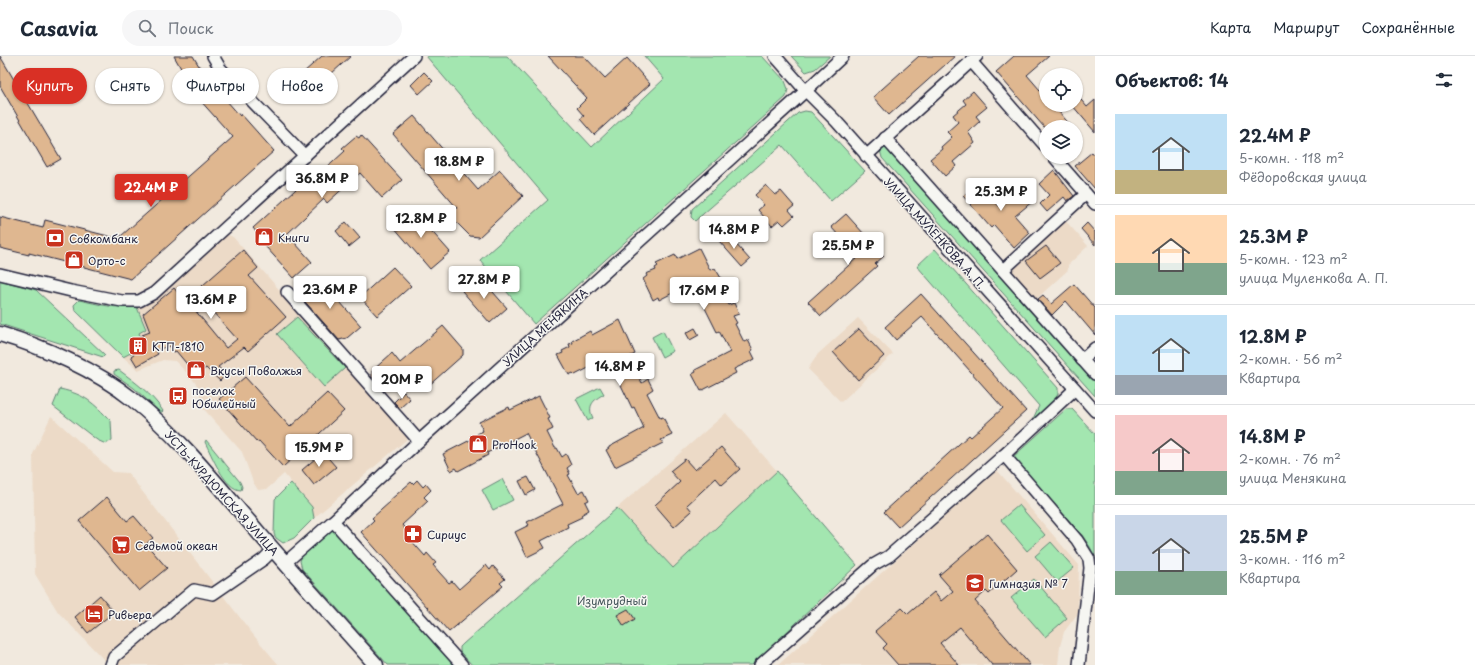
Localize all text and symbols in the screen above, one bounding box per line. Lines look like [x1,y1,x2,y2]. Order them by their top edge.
search box [122,10,402,46]
text: Casavia [20,14,98,42]
text: Поиск [168,16,214,39]
icon: search [136,17,158,39]
text: Карта [1210,17,1251,38]
text: Маршрут [1273,17,1339,38]
text: Сохранённые [1361,17,1455,38]
text: Объектов: 14 [1115,67,1229,93]
chip: Купить [12,68,87,104]
chip: Снять [95,68,164,104]
chip: Фильтры [172,68,259,104]
chip: Новое [267,68,338,104]
map controls [1039,68,1083,164]
button: locate [1039,68,1083,112]
icon: filters [1433,69,1455,91]
button: layers [1039,120,1083,164]
text: 22.4M ₽ [1239,122,1310,148]
icon: home [1147,130,1195,178]
pin: 18.8M ₽ [422,148,496,182]
text: 5-комн. · 118 m² [1239,148,1344,167]
text: 18.8M ₽ [434,151,484,170]
pin: 36.8M ₽ [285,165,359,199]
text: Фёдоровская улица [1239,167,1367,186]
text: 36.8M ₽ [295,168,349,187]
pin: 22.4M ₽ [114,174,188,208]
street label: УЛИЦА МУЛЕНКОВА А. П. [880,174,990,292]
text: 22.4M ₽ [124,177,178,196]
pin: 25.3M ₽ [964,178,1038,212]
text: 25.3M ₽ [975,181,1027,200]
pin: 12.8M ₽ [384,205,458,239]
text: 12.8M ₽ [395,208,447,227]
pin: 14.8M ₽ [697,216,771,250]
text: 14.8M ₽ [708,219,760,238]
text: 25.3M ₽ [1239,223,1308,249]
shop icon: Книги [253,226,275,248]
bank icon: Совкомбанк [44,227,66,249]
place label: Книги [278,229,309,246]
place label: Совкомбанк [69,230,138,247]
icon: home [1147,231,1195,279]
pin: 25.5M ₽ [811,232,885,266]
text: 25.5M ₽ [822,235,874,254]
shop icon: Орто-с [63,249,85,271]
text: 5-комн. · 123 m² [1239,249,1348,268]
place label: Орто-с [88,252,126,269]
pin: 27.8M ₽ [447,266,521,300]
text: улица Муленкова А. П. [1239,268,1388,287]
text: 27.8M ₽ [458,269,510,288]
pin: 23.6M ₽ [293,276,367,310]
pin: 17.6M ₽ [667,277,741,311]
text: 23.6M ₽ [303,279,358,298]
text: 17.6M ₽ [679,280,729,299]
street label: УЛИЦА МЕНЯКИНА [499,284,592,370]
pin: 13.6M ₽ [174,286,248,320]
text: 13.6M ₽ [185,289,237,308]
text: 12.8M ₽ [1239,323,1306,349]
icon: home [1147,331,1195,379]
building icon: КТП-1810 [127,335,149,357]
place label: КТП-1810 [152,338,204,355]
text: 2-комн. · 56 m² [1239,349,1342,368]
pin: 14.8M ₽ [583,353,657,387]
text: 14.8M ₽ [594,356,646,375]
shop icon: Вкусы Поволжья [185,359,207,381]
place label: Вкусы Поволжья [210,362,302,379]
pin: 20M ₽ [374,366,430,400]
text: Квартира [1239,368,1300,387]
text: 20M ₽ [381,369,423,388]
place label: поселок Юбилейный [192,382,256,412]
bus stop icon: поселок Юбилейный [167,385,189,407]
text: 14.8M ₽ [1239,423,1306,449]
street label: УСТЬ-КУРДЮМСКАЯ УЛИЦА [161,427,283,560]
icon: home [1147,431,1195,479]
shop icon: ProHook [467,433,489,455]
pin: 15.9M ₽ [282,434,356,468]
place label: ProHook [492,436,537,453]
text: 15.9M ₽ [294,437,344,456]
text: 2-комн. · 76 m² [1239,449,1341,468]
text: улица Менякина [1239,468,1346,487]
pharmacy icon: Сириус [402,523,424,545]
text: 25.5M ₽ [1239,523,1308,549]
place label: Сириус [427,526,467,543]
icon: home [1147,531,1195,579]
supermarket icon: Седьмой океан [110,534,132,556]
place label: Седьмой океан [135,537,218,554]
text: 3-комн. · 116 m² [1239,549,1345,568]
text: Квартира [1239,568,1300,587]
school or university icon: Гимназия № 7 [964,572,986,594]
place label: Гимназия № 7 [989,575,1068,592]
park label: Изумрудный [577,592,647,609]
hotel icon: Ривьера [83,603,105,625]
place label: Ривьера [108,606,152,623]

